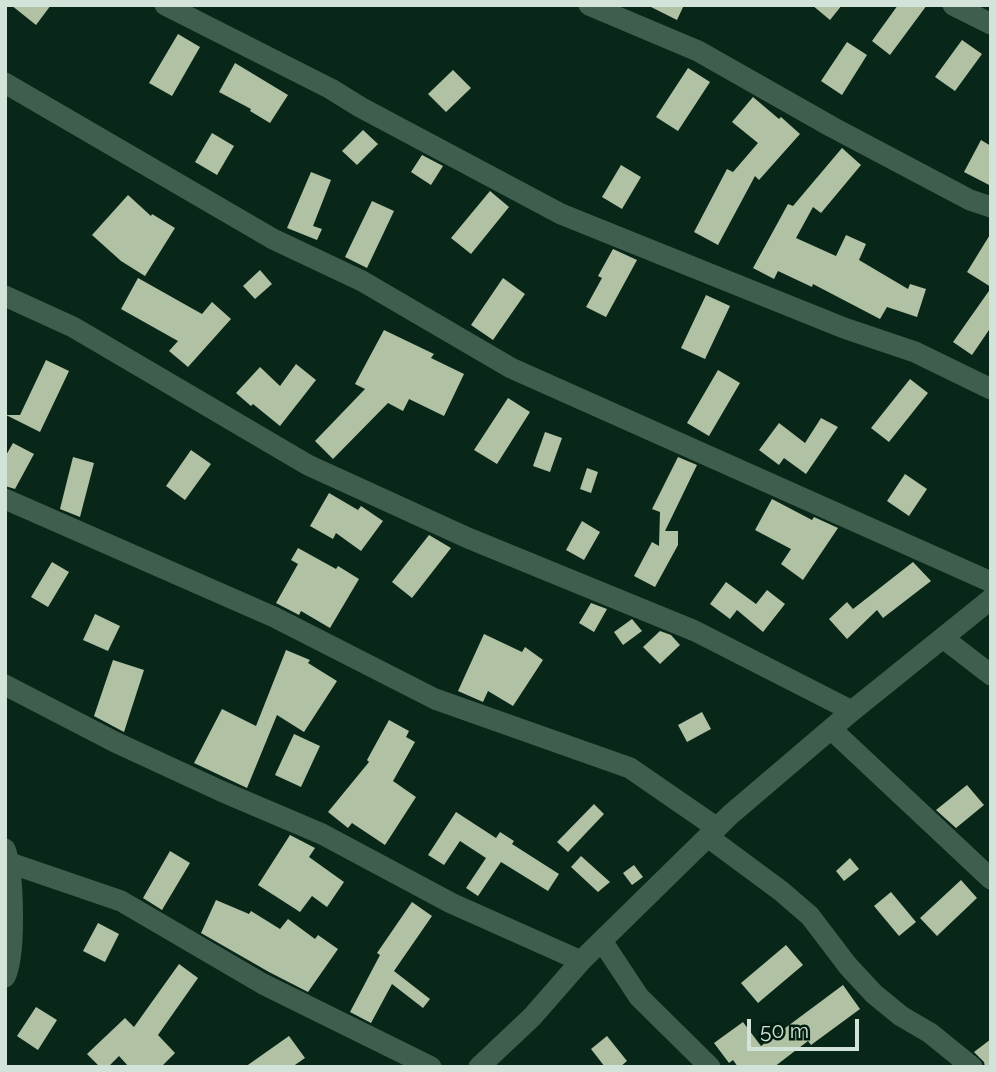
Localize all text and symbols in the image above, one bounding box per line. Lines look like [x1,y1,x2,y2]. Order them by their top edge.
scale bar [751,1006,863,1050]
text: 50 m [760,1018,809,1043]

